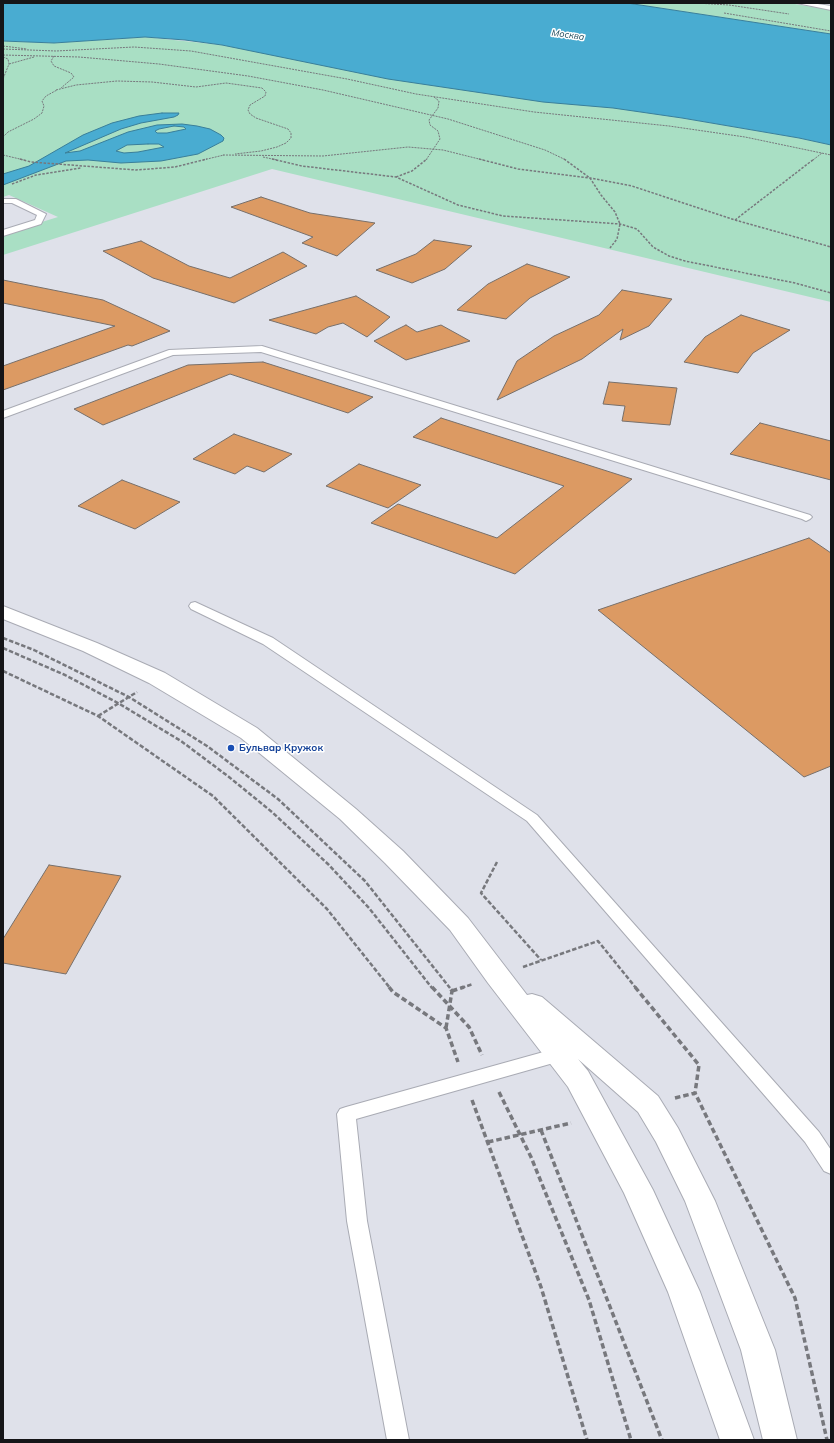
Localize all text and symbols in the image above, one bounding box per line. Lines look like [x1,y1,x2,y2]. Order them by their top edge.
water label: Москва [551,27,585,43]
place label: Бульвар Кружок [239,742,323,754]
marker: Бульвар Кружок [226,743,236,753]

